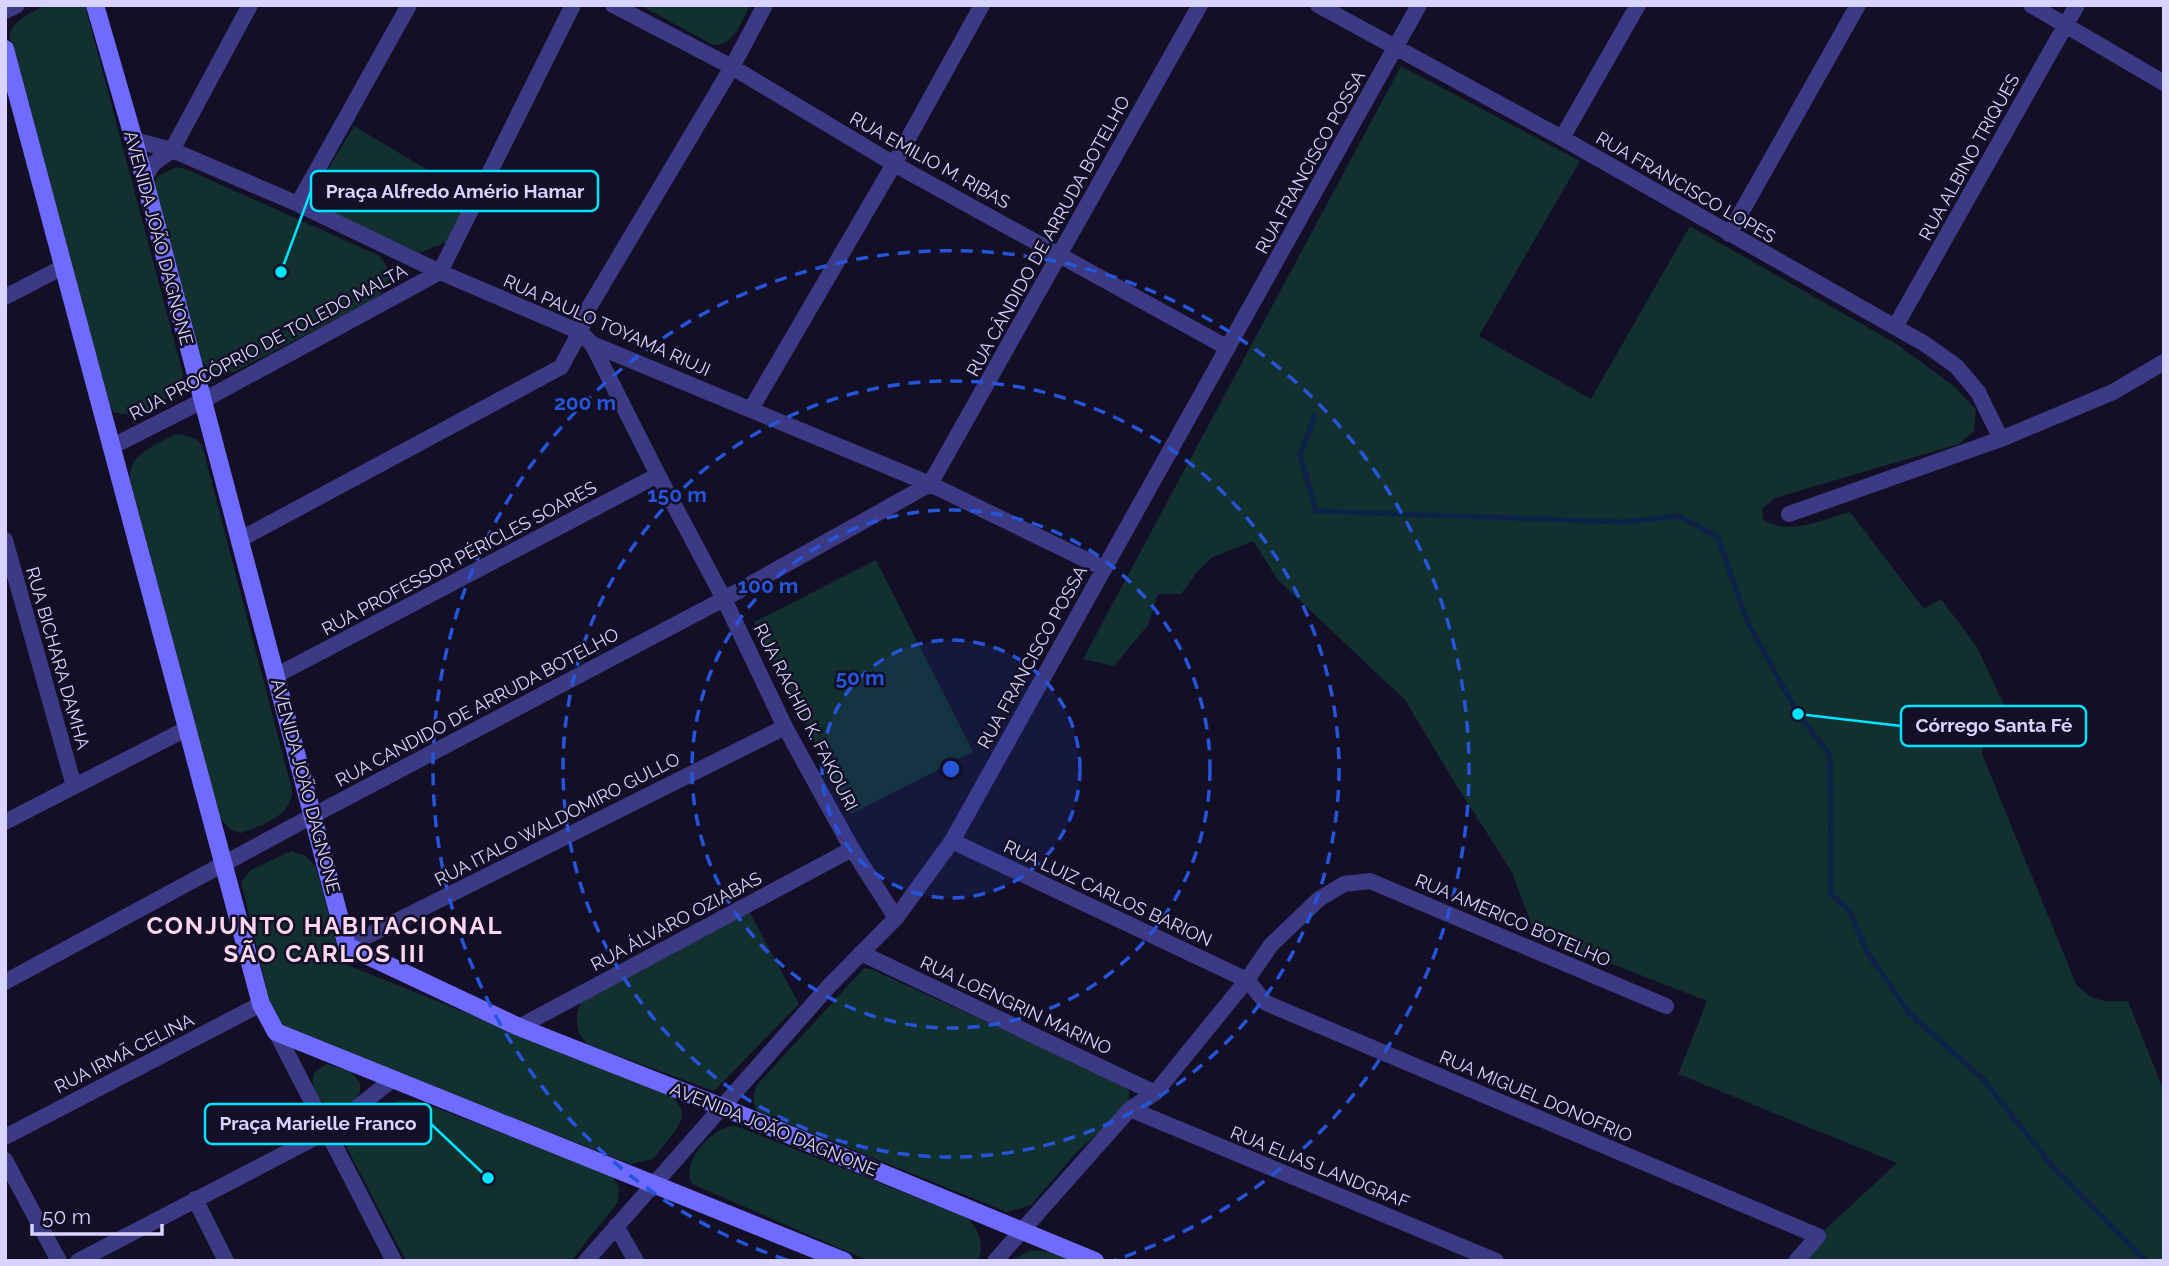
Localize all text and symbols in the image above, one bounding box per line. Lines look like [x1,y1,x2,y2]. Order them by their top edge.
street label: RUA FRANCISCO POSSA [1251,67,1369,257]
street label: RUA ALBINO TRIQUES [1914,70,2024,244]
street label: RUA CÂNDIDO DE ARRUDA BOTELHO [961,92,1134,380]
street label: RUA EMILIO M. RIBAS [846,107,1014,213]
street label: RUA FRANCISCO LOPES [1592,127,1780,247]
street label: AVENIDA JOÃO DAGNONE [120,128,198,348]
callout: Praça Alfredo Amério Hamar [311,171,598,211]
text: Praça Alfredo Amério Hamar [326,180,585,202]
street label: RUA PROCÓPRIO DE TOLEDO MALTA [125,259,410,424]
street label: RUA PAULO TOYAMA RIUJI [500,270,714,380]
text: 200 m [554,390,616,415]
street label: RUA PROFESSOR PÉRICLES SOARES [318,476,600,640]
text: 150 m [647,482,707,507]
street label: RUA FRANCISCO POSSA [973,562,1091,752]
street label: RUA BICHARA DAMHA [22,564,94,752]
text: 100 m [738,573,798,598]
street label: RUA RACHID K. FAKOURI [750,620,862,814]
street label: RUA CANDIDO DE ARRUDA BOTELHO [332,623,622,791]
text: 50 m [835,665,885,690]
street label: AVENIDA JOÃO DAGNONE [267,676,345,896]
callout: Córrego Santa Fé [1901,706,2086,746]
text: Córrego Santa Fé [1916,714,2073,736]
street label: RUA ITALO WALDOMIRO GULLO [431,748,683,890]
centre of rings [939,757,963,781]
street label: RUA LUIZ CARLOS BARION [1000,835,1216,951]
street label: RUA ÁLVARO OZIABAS [587,866,765,975]
street label: RUA AMERICO BOTELHO [1412,869,1614,971]
district label: CONJUNTO HABITACIONAL SÃO CARLOS III [146,911,504,968]
street label: RUA LOENGRIN MARINO [917,951,1115,1059]
street label: RUA IRMÃ CELINA [51,1009,197,1097]
street label: RUA MIGUEL DONOFRIO [1436,1046,1636,1146]
street label: AVENIDA JOÃO DAGNONE [667,1078,881,1180]
callout: Praça Marielle Franco [205,1104,431,1144]
text: Praça Marielle Franco [219,1112,417,1134]
street label: RUA ELIAS LANDGRAF [1227,1121,1413,1213]
scale bar [32,1192,161,1236]
text: 50 m [42,1204,91,1229]

